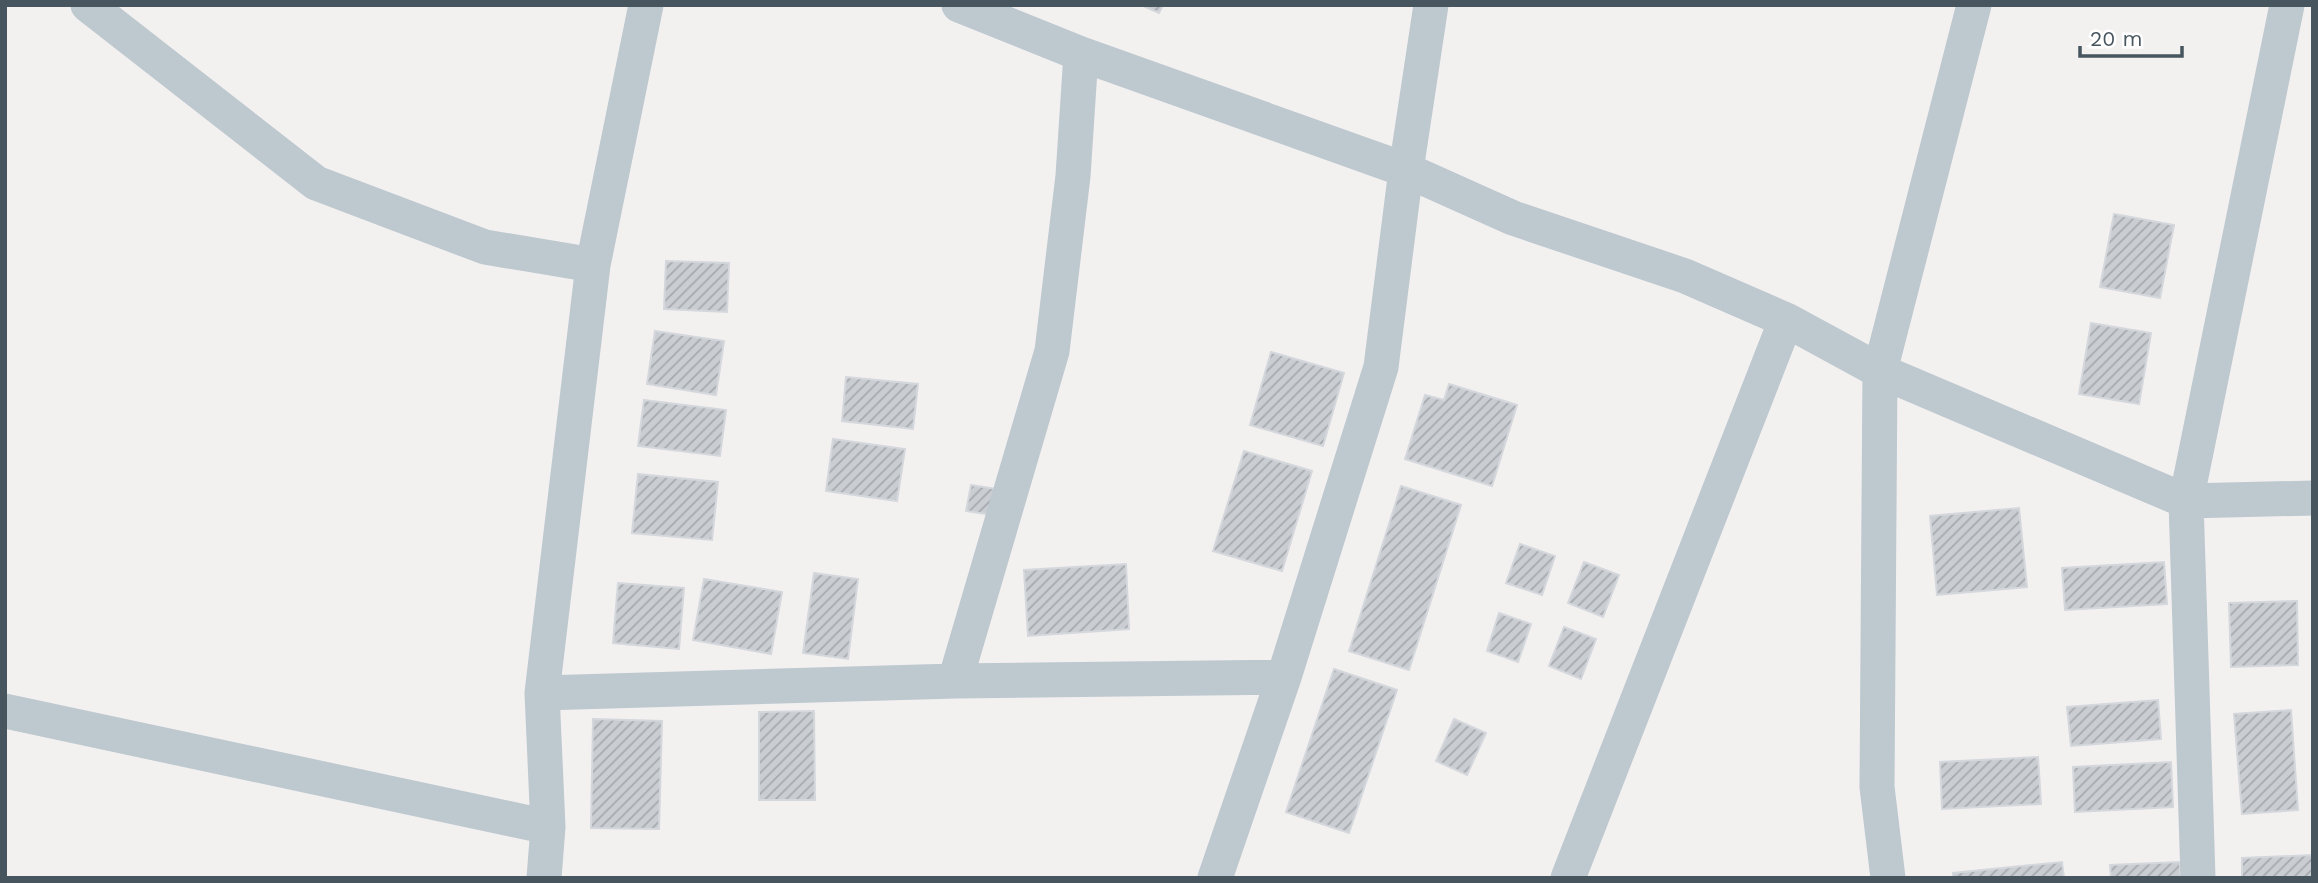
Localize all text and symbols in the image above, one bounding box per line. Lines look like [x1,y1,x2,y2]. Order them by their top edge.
scale bar [2080,14,2182,58]
text: 20 m [2090,26,2142,51]

